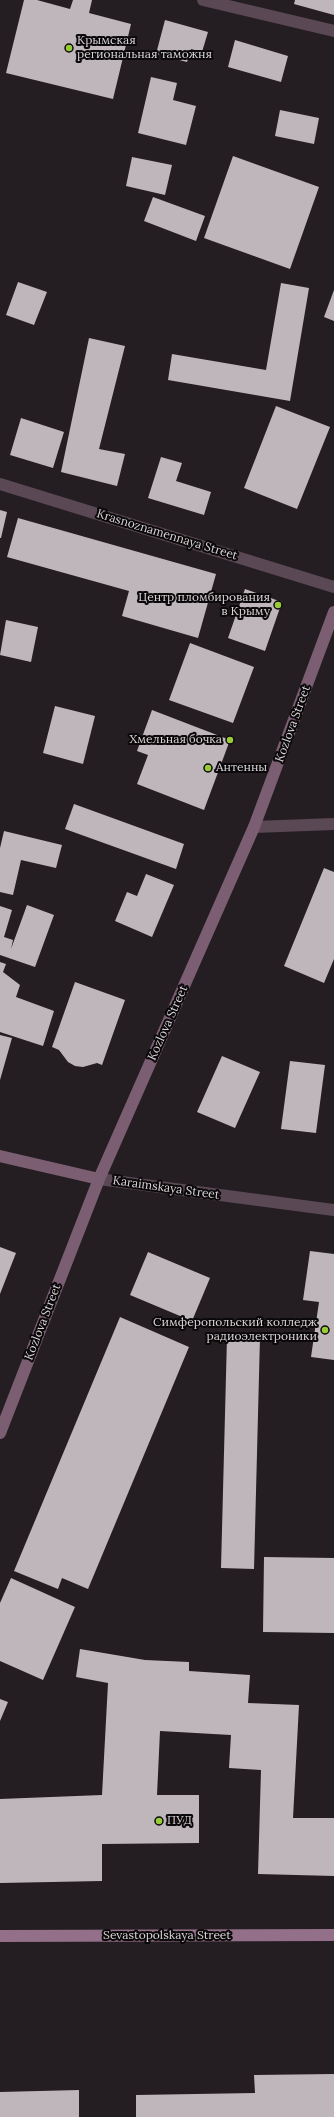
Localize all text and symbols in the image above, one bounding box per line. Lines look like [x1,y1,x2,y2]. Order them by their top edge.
place label: Крымская региональная таможня [77,34,212,62]
marker: Крымская региональная таможня [64,43,74,53]
street label: Krasnoznamennaya Street [95,507,239,563]
place label: Центр пломбирования в Крыму [138,591,270,619]
marker: Центр пломбирования в Крыму [273,600,283,610]
street label: Kozlova Street [272,684,314,764]
place label: Хмельная бочка [129,733,222,747]
marker: Хмельная бочка [225,735,235,745]
place label: Антенны [216,761,267,775]
marker: Антенны [203,763,213,773]
street label: Kozlova Street [145,983,191,1063]
street label: Karaimskaya Street [112,1173,220,1203]
street label: Kozlova Street [22,1282,64,1362]
place label: Симферопольский колледж радиоэлектроники [153,1316,317,1344]
marker: Симферопольский колледж радиоэлектроники [320,1325,330,1335]
place label: ПУД [167,1814,192,1828]
marker: ПУД [154,1816,164,1826]
street label: Sevastopolskaya Street [103,1929,231,1943]

